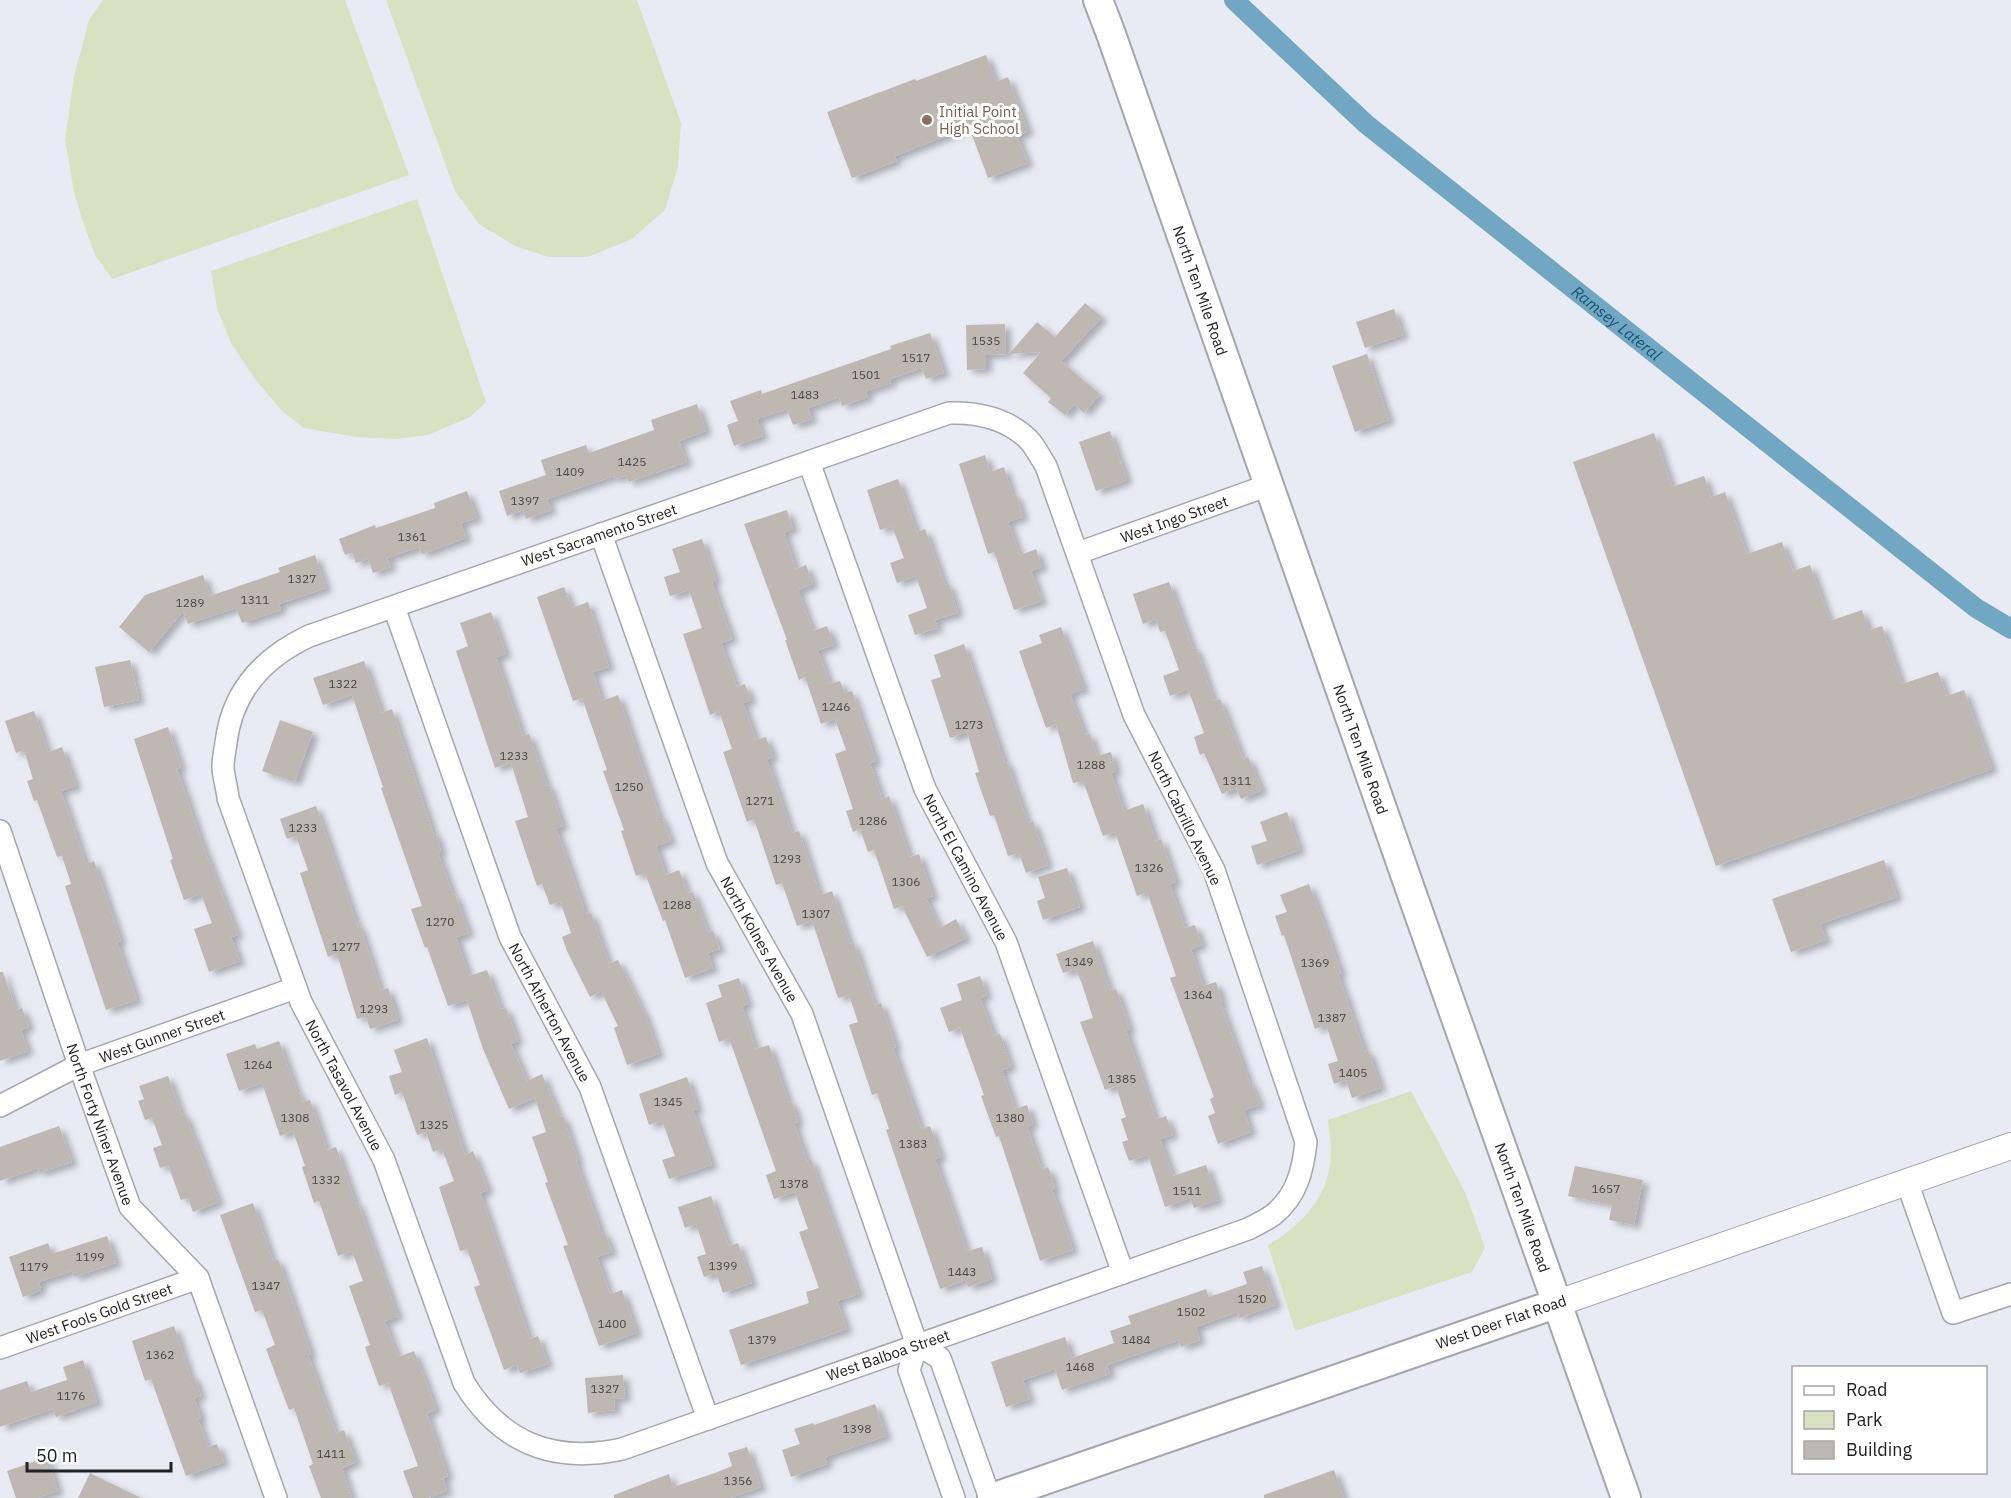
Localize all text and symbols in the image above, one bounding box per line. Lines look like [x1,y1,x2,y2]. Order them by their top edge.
place label: Initial Point High School [939,102,1019,138]
marker: Initial Point High School [920,113,934,127]
street label: North Ten Mile Road [1169,223,1232,358]
water label: Ramsey Lateral [1568,281,1666,365]
house number: 1535 [972,333,1000,348]
house number: 1517 [902,350,930,365]
house number: 1501 [852,367,880,382]
house number: 1483 [791,387,819,402]
house number: 1425 [618,454,646,469]
house number: 1409 [556,464,584,479]
street label: West Ingo Street [1118,491,1230,547]
house number: 1397 [511,493,539,508]
street label: West Sacramento Street [519,499,679,571]
house number: 1361 [398,529,426,544]
house number: 1327 [288,571,316,586]
house number: 1311 [241,592,269,607]
house number: 1289 [176,595,204,610]
house number: 1322 [329,676,357,691]
street label: North Ten Mile Road [1330,682,1393,817]
house number: 1246 [822,699,850,714]
house number: 1273 [955,717,983,732]
house number: 1233 [500,748,528,763]
street label: North Cabrillo Avenue [1144,748,1226,888]
house number: 1288 [1077,757,1105,772]
house number: 1311 [1223,773,1251,788]
house number: 1250 [615,779,643,794]
street label: North El Camino Avenue [920,790,1013,943]
house number: 1271 [746,793,774,808]
house number: 1286 [859,813,887,828]
house number: 1233 [289,820,317,835]
house number: 1293 [773,851,801,866]
house number: 1326 [1135,860,1163,875]
street label: North Kolnes Avenue [717,873,803,1005]
house number: 1306 [892,874,920,889]
house number: 1288 [663,897,691,912]
house number: 1307 [802,906,830,921]
house number: 1270 [426,914,454,929]
house number: 1277 [332,939,360,954]
street label: North Atherton Avenue [505,939,595,1085]
house number: 1349 [1065,954,1093,969]
house number: 1369 [1301,955,1329,970]
house number: 1364 [1184,987,1212,1002]
house number: 1293 [360,1001,388,1016]
street label: West Gunner Street [97,1004,227,1067]
house number: 1387 [1318,1010,1346,1025]
street label: North Tasavol Avenue [301,1016,387,1154]
street label: North Forty Niner Avenue [63,1041,138,1208]
house number: 1264 [244,1057,272,1072]
house number: 1405 [1339,1065,1367,1080]
house number: 1385 [1108,1071,1136,1086]
house number: 1345 [654,1094,682,1109]
house number: 1308 [281,1110,309,1125]
house number: 1380 [996,1110,1024,1125]
house number: 1325 [420,1117,448,1132]
house number: 1383 [899,1136,927,1151]
street label: North Ten Mile Road [1491,1140,1555,1275]
house number: 1332 [312,1172,340,1187]
house number: 1378 [780,1176,808,1191]
house number: 1657 [1592,1181,1620,1196]
house number: 1511 [1173,1183,1201,1198]
house number: 1199 [76,1249,104,1264]
house number: 1399 [709,1258,737,1273]
house number: 1179 [20,1259,48,1274]
house number: 1443 [948,1264,976,1279]
street label: West Fools Gold Street [23,1278,175,1348]
house number: 1347 [252,1278,280,1293]
house number: 1520 [1238,1291,1266,1306]
street label: West Deer Flat Road [1433,1291,1569,1353]
house number: 1502 [1177,1304,1205,1319]
house number: 1400 [598,1316,626,1331]
street label: West Balboa Street [824,1325,952,1385]
house number: 1379 [748,1332,776,1347]
house number: 1484 [1122,1332,1150,1347]
house number: 1362 [146,1347,174,1362]
house number: 1468 [1066,1359,1094,1374]
legend [1792,1366,1987,1474]
text: Road [1846,1378,1887,1401]
house number: 1327 [591,1381,619,1396]
house number: 1176 [57,1388,85,1403]
text: Park [1846,1408,1883,1431]
house number: 1398 [843,1421,871,1436]
scale bar [27,1435,171,1473]
text: Building [1846,1438,1913,1461]
text: 50 m [36,1444,78,1467]
house number: 1411 [317,1446,345,1461]
house number: 1356 [724,1473,752,1488]

